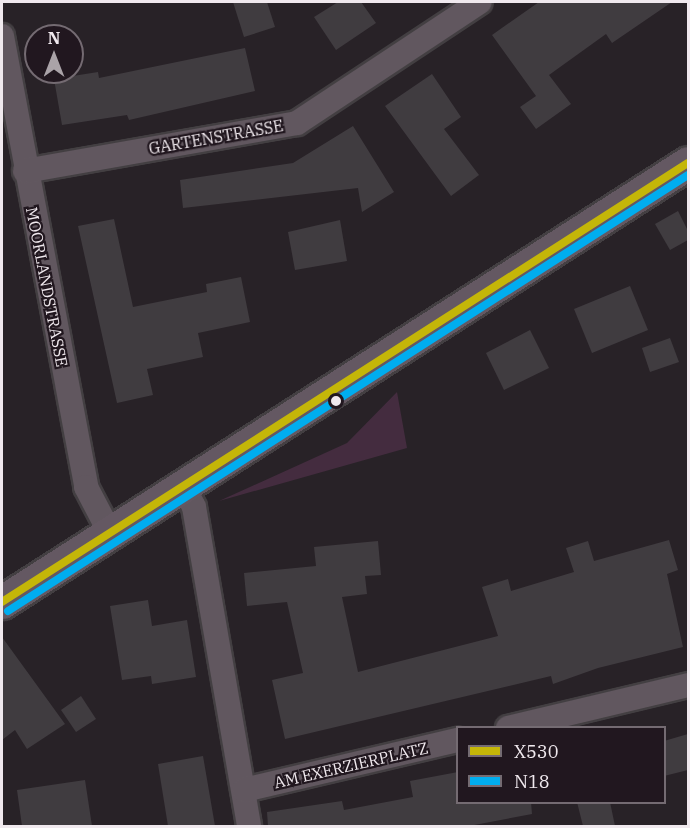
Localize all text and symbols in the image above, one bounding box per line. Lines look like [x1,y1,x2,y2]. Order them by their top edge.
north arrow [24,24,84,84]
text: N [48,28,60,48]
street label: GARTENSTRASSE [147,116,285,158]
street label: MOORLANDSTRASSE [22,205,72,369]
unlabelled marker [330,395,342,407]
legend [456,726,666,804]
street label: AM EXERZIERPLATZ [272,738,430,792]
text: X530 [514,740,558,763]
text: N18 [514,770,550,793]

